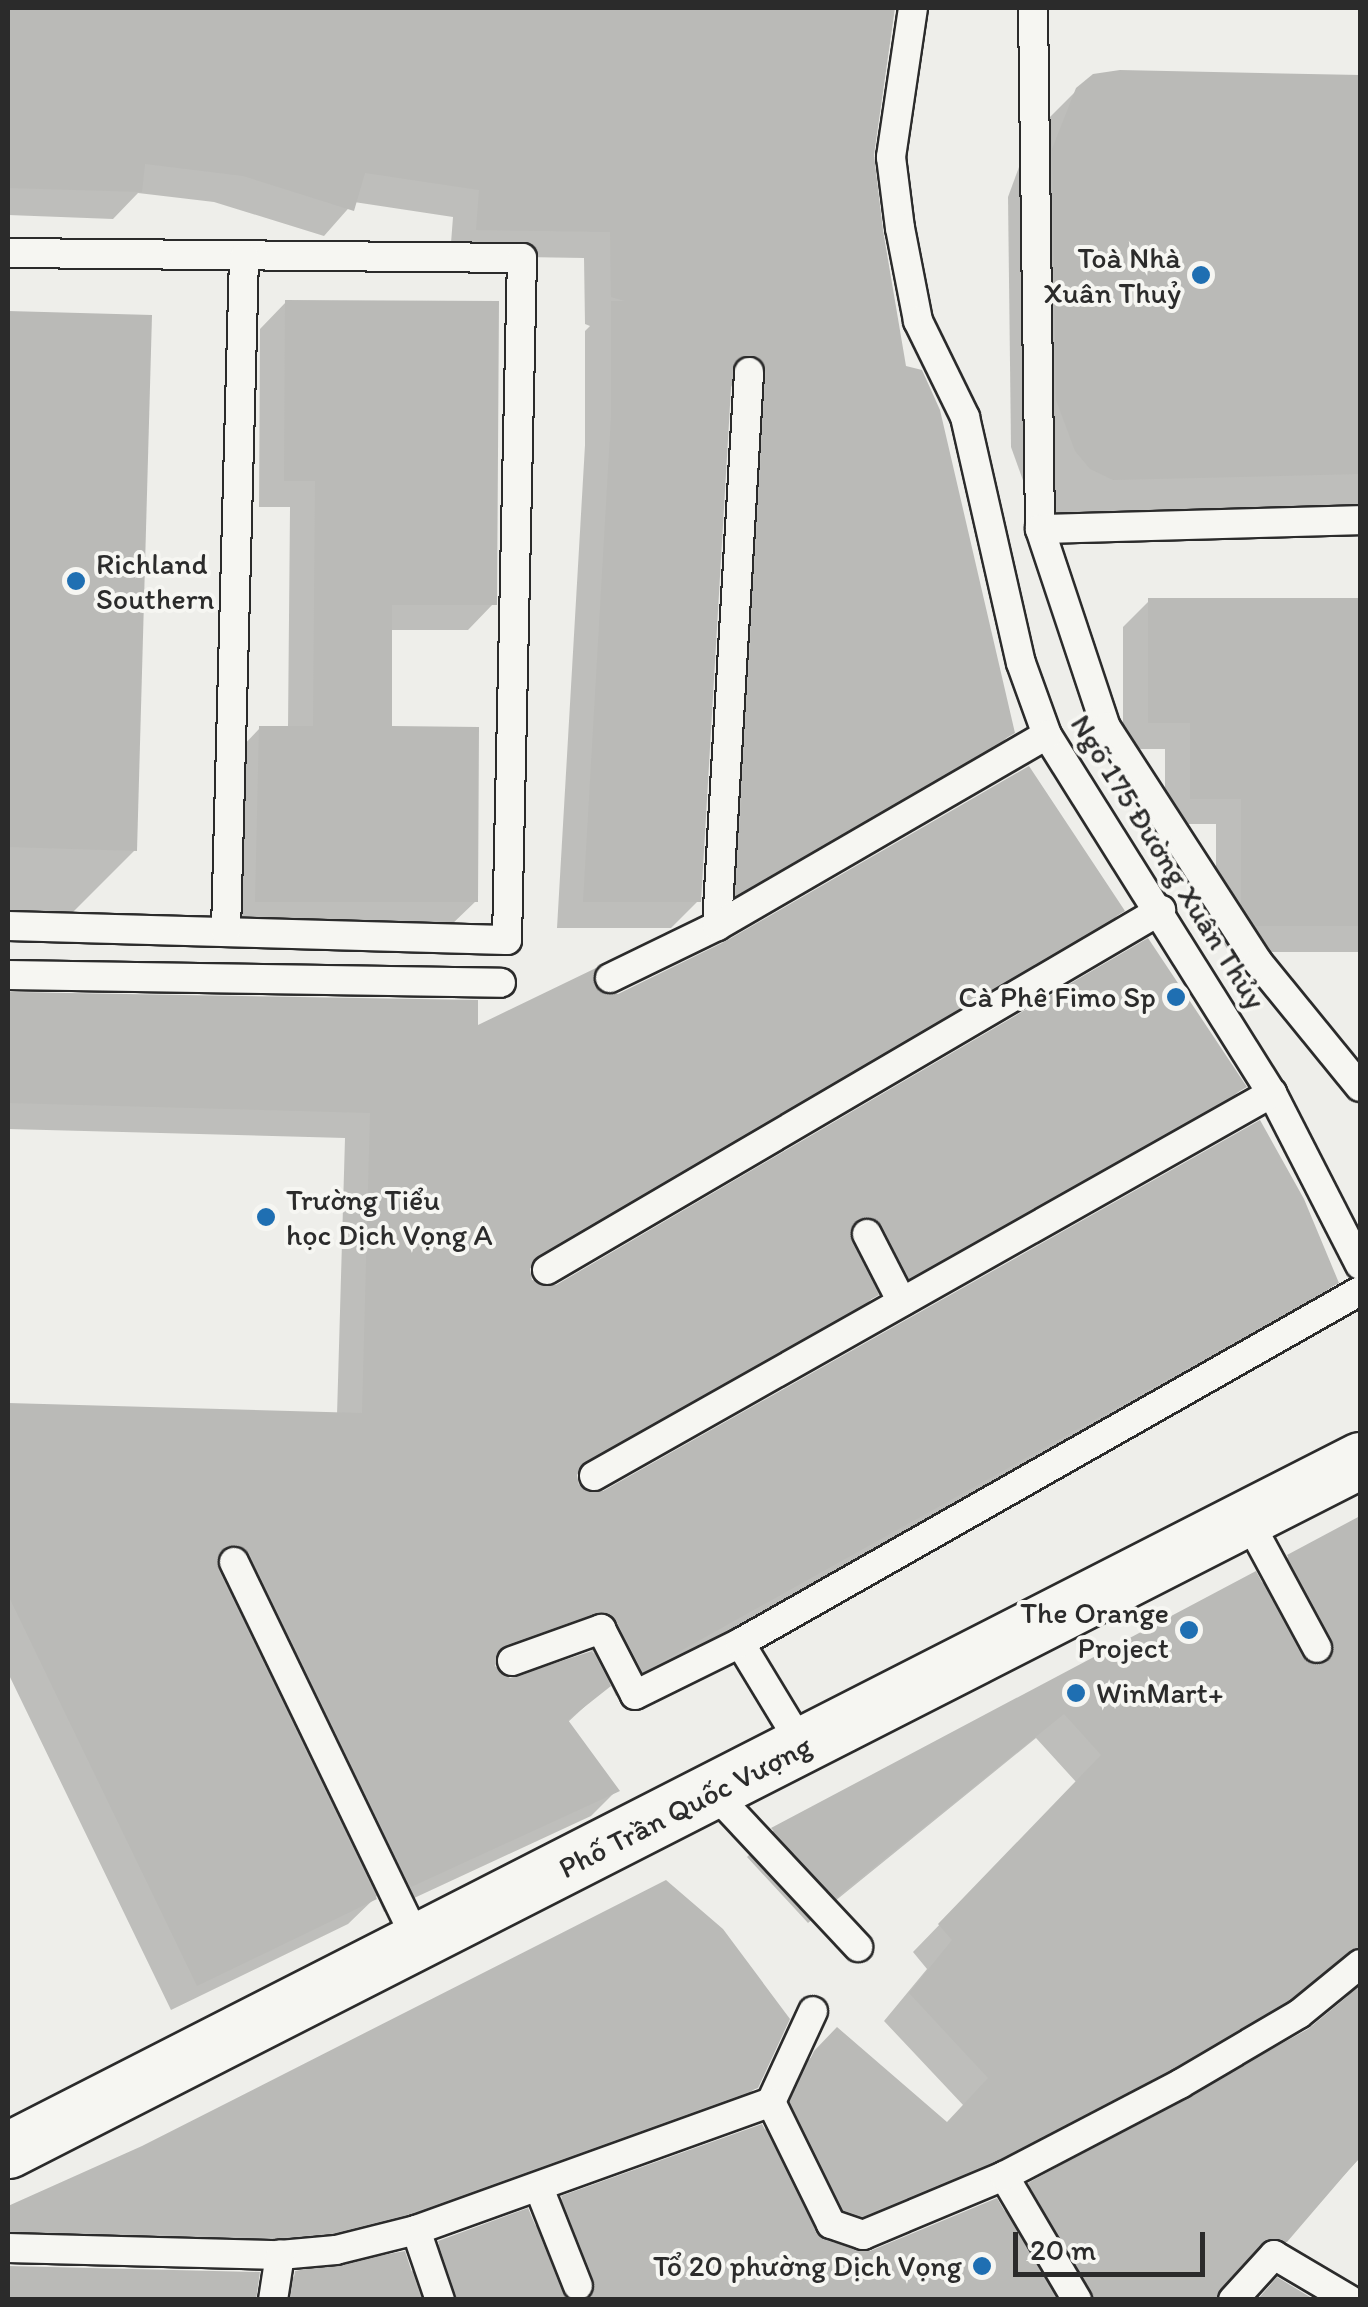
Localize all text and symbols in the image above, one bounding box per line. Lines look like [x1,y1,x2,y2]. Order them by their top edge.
place label: Toà Nhà Xuân Thuỷ [1042,240,1181,310]
marker: Toà Nhà Xuân Thuỷ [1190,264,1212,286]
place label: Richland Southern [96,546,215,616]
marker: Richland Southern [65,570,87,592]
street label: Ngõ 175 Đường Xuân Thủy [1063,708,1273,1016]
place label: Cà Phê Fimo Sp [957,979,1156,1015]
marker: Cà Phê Fimo Sp [1165,986,1187,1008]
place label: Trường Tiểu học Dịch Vọng A [286,1182,492,1252]
marker: Trường Tiểu học Dịch Vọng A [255,1206,277,1228]
place label: The Orange Project [1020,1595,1169,1666]
marker: The Orange Project [1178,1619,1200,1641]
place label: WinMart+ [1096,1675,1224,1711]
marker: WinMart+ [1065,1682,1087,1704]
street label: Phố Trần Quốc Vượng [553,1728,817,1886]
scale bar [1018,2212,1210,2274]
text: 20 m [1030,2231,1096,2268]
place label: Tổ 20 phường Dịch Vọng [654,2248,962,2284]
marker: Tổ 20 phường Dịch Vọng [971,2255,993,2277]

